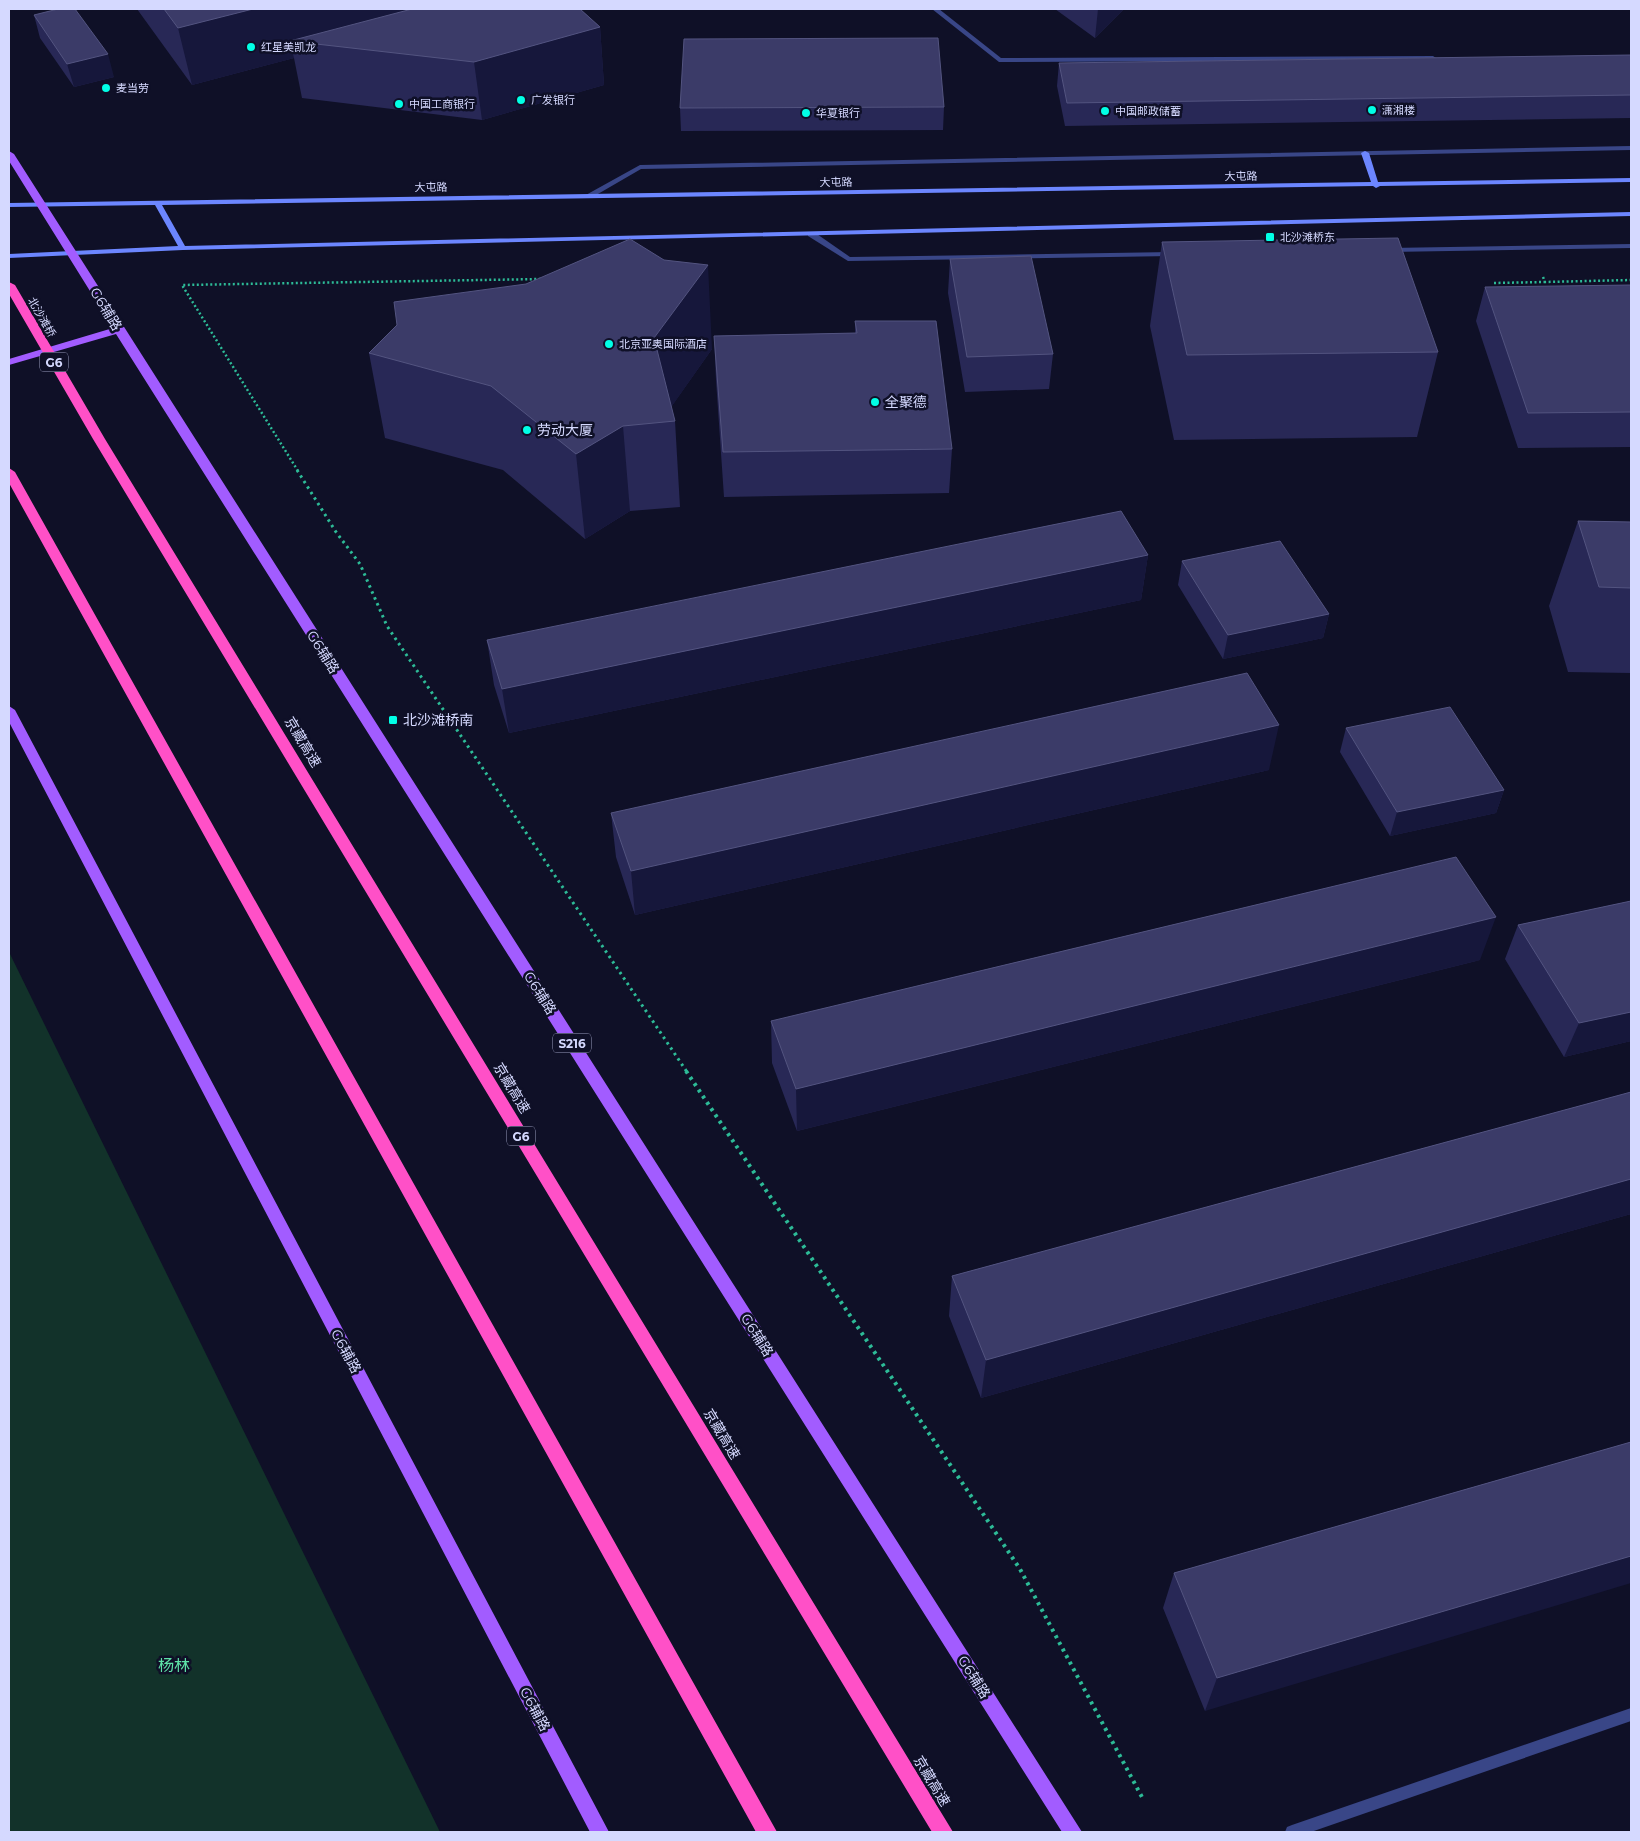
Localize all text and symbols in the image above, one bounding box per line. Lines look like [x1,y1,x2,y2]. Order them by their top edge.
place label: 红星美凯龙 [261,40,316,54]
marker: 红星美凯龙 [245,41,257,53]
place label: 麦当劳 [116,81,149,95]
marker: 麦当劳 [100,82,112,94]
place label: 广发银行 [531,93,575,107]
marker: 广发银行 [515,94,527,106]
place label: 中国工商银行 [409,97,475,111]
marker: 中国工商银行 [393,98,405,110]
place label: 潇湘楼 [1382,103,1415,117]
place label: 中国邮政储蓄 [1115,104,1181,118]
marker: 潇湘楼 [1366,104,1378,116]
marker: 中国邮政储蓄 [1099,105,1111,117]
place label: 华夏银行 [816,106,860,120]
marker: 华夏银行 [800,107,812,119]
street label: 大屯路 [1224,169,1258,183]
street label: 大屯路 [819,175,853,189]
street label: 大屯路 [414,180,448,194]
place label: 北沙滩桥东 [1280,230,1335,244]
marker: 北沙滩桥东 [1264,231,1276,243]
street label: G6辅路 [86,284,126,334]
street label: 北沙滩桥 [25,294,59,340]
place label: 北京亚奥国际酒店 [619,337,707,351]
marker: 北京亚奥国际酒店 [603,338,615,350]
road number: G6 [40,352,68,372]
place label: 全聚德 [885,393,927,411]
marker: 全聚德 [869,396,881,408]
place label: 劳动大厦 [537,421,593,439]
marker: 劳动大厦 [521,424,533,436]
street label: G6辅路 [303,627,343,677]
place label: 北沙滩桥南 [403,711,473,729]
street label: 京藏高速 [281,713,325,771]
marker: 北沙滩桥南 [387,714,399,726]
street label: G6辅路 [520,968,560,1018]
road number: S216 [553,1034,591,1052]
street label: 京藏高速 [490,1059,534,1117]
road number: G6 [507,1126,535,1146]
street label: G6辅路 [737,1310,777,1360]
street label: G6辅路 [327,1326,365,1376]
street label: 京藏高速 [700,1405,744,1463]
street label: G6辅路 [954,1652,994,1702]
park label: 杨林 [158,1656,190,1675]
street label: G6辅路 [516,1684,554,1734]
street label: 京藏高速 [910,1752,954,1810]

